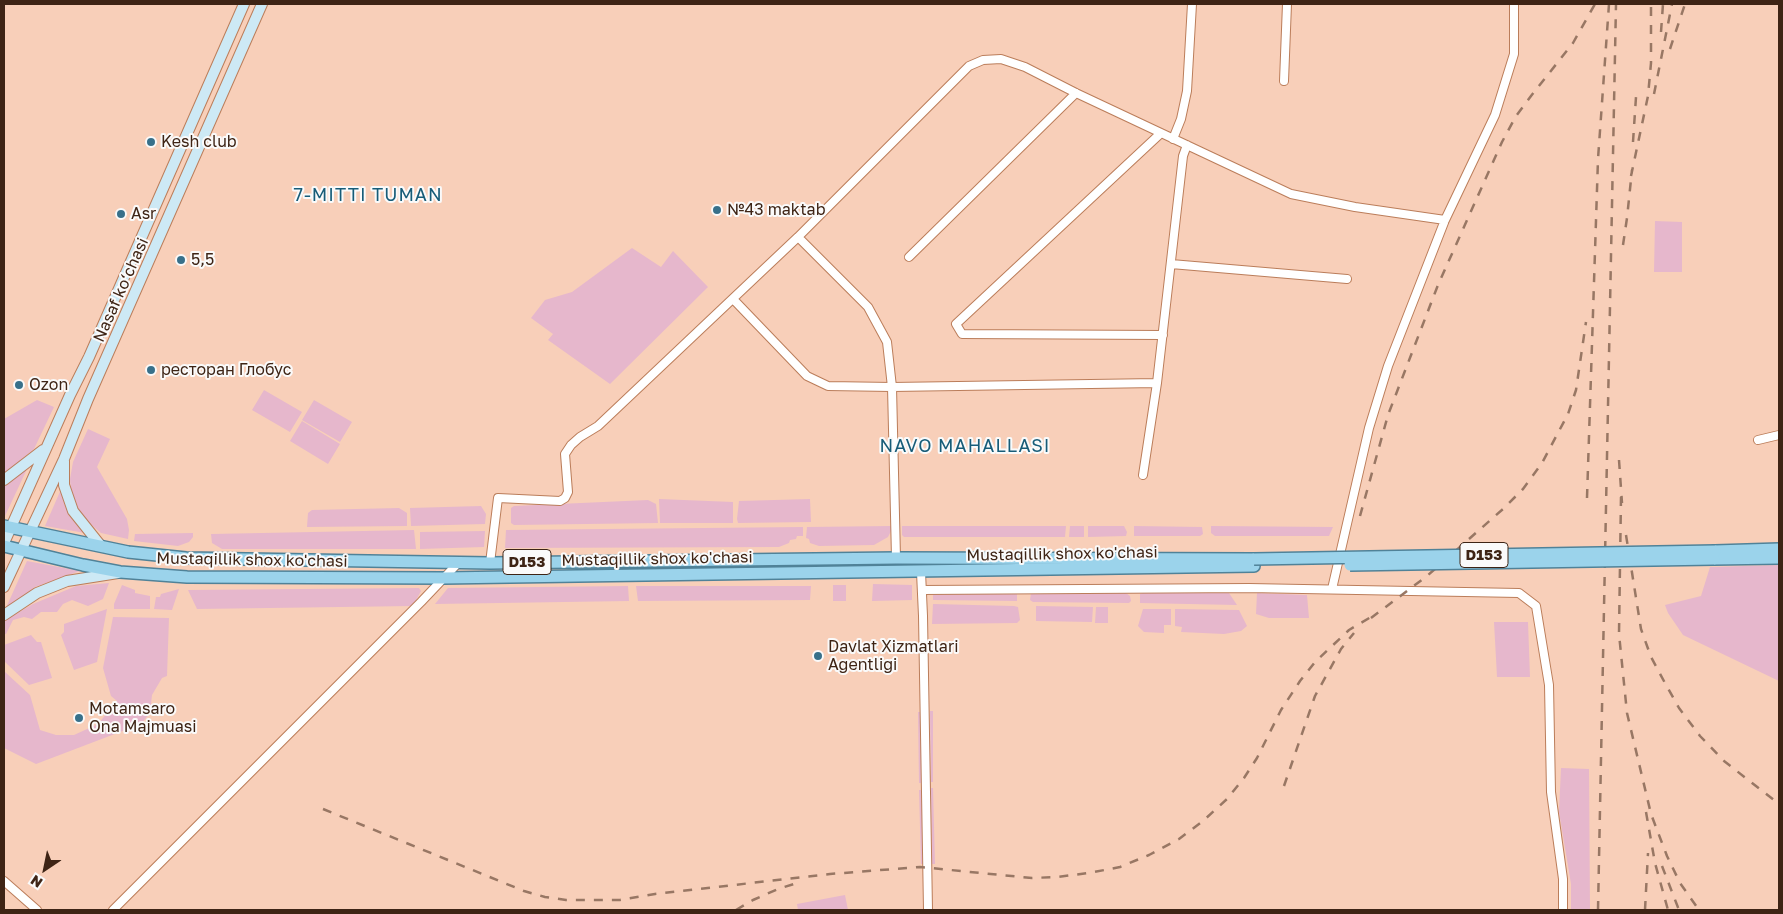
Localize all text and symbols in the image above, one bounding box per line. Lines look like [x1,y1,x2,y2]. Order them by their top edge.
place label: Kesh club [161,132,237,152]
marker: Kesh club [145,136,157,148]
district label: 7-MITTI TUMAN [292,184,444,206]
place label: №43 maktab [727,200,825,220]
place label: Asr [131,204,156,224]
marker: №43 maktab [711,204,723,216]
marker: Asr [115,208,127,220]
street label: Nasaf ko‘chasi [89,235,153,345]
place label: 5,5 [191,250,214,270]
marker: 5,5 [175,254,187,266]
place label: ресторан Глобус [161,360,291,380]
marker: ресторан Глобус [145,364,157,376]
place label: Ozon [29,375,68,395]
marker: Ozon [13,379,25,391]
district label: NAVO MAHALLASI [878,435,1052,457]
road number: D153 [1460,542,1508,568]
street label: Mustaqillik shox ko'chasi [966,543,1158,565]
street label: Mustaqillik shox ko'chasi [561,548,753,570]
street label: Mustaqillik shox ko'chasi [156,549,348,571]
road number: D153 [503,550,551,574]
place label: Davlat Xizmatlari Agentligi [828,637,958,675]
marker: Davlat Xizmatlari Agentligi [812,650,824,662]
place label: Motamsaro Ona Majmuasi [89,699,196,737]
marker: Motamsaro Ona Majmuasi [73,712,85,724]
north arrow [20,844,70,894]
text: N [27,872,46,892]

